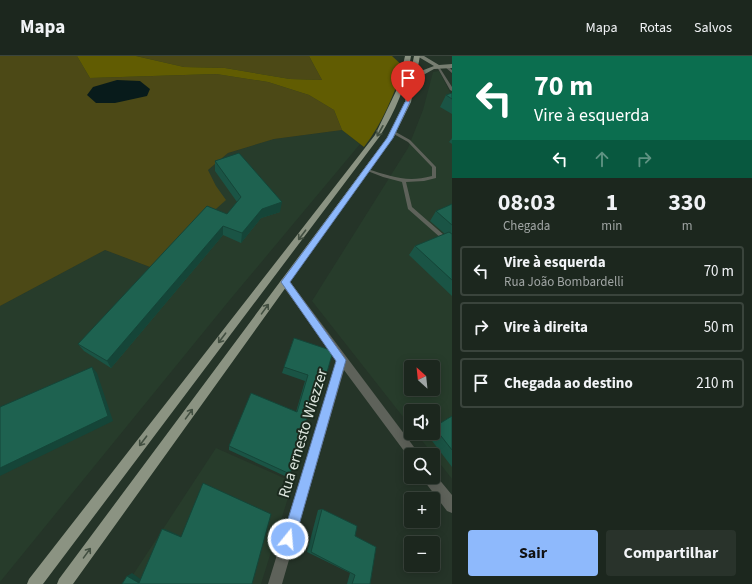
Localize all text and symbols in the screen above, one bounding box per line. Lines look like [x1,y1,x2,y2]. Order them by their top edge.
text: Mapa [20,14,65,41]
text: Mapa [586,18,617,38]
text: Rotas [639,18,672,38]
text: Salvos [694,18,732,38]
pin [391,61,425,102]
text: 70 m [534,66,593,106]
icon: arrive [397,67,419,89]
icon: left [468,72,520,124]
text: Vire à esquerda [534,103,649,128]
one-way arrow [375,125,383,137]
icon: left [549,148,571,170]
icon: ahead [591,148,613,170]
icon: right [633,148,655,170]
text: 08:03 [498,185,556,220]
text: 1 [606,185,618,220]
text: 330 [668,185,706,220]
text: Chegada [503,217,550,235]
text: min [601,217,622,235]
text: m [682,217,693,235]
one-way arrow [297,229,306,240]
text: Vire à esquerda [504,252,606,273]
icon: left [470,260,492,282]
text: 70 m [704,261,734,282]
text: Rua João Bombardelli [504,273,624,291]
one-way arrow [261,304,270,315]
icon: right [470,316,492,338]
text: Vire à direita [504,317,588,338]
text: 50 m [704,317,734,338]
one-way arrow [218,333,227,344]
north arrow [404,360,440,396]
map controls [404,360,440,572]
street label: Rua ernesto Wiezzer [273,366,333,501]
icon: arrive [470,372,492,394]
text: Chegada ao destino [504,373,633,394]
text: 210 m [696,373,734,394]
button: sound [404,404,440,440]
one-way arrow [184,408,193,419]
one-way arrow [139,436,148,447]
button: search [404,448,440,484]
button: + [404,492,440,528]
position arrow [267,518,309,560]
button: Sair [468,530,598,576]
button: Compartilhar [606,530,736,576]
button: − [404,536,440,572]
one-way arrow [83,547,91,558]

